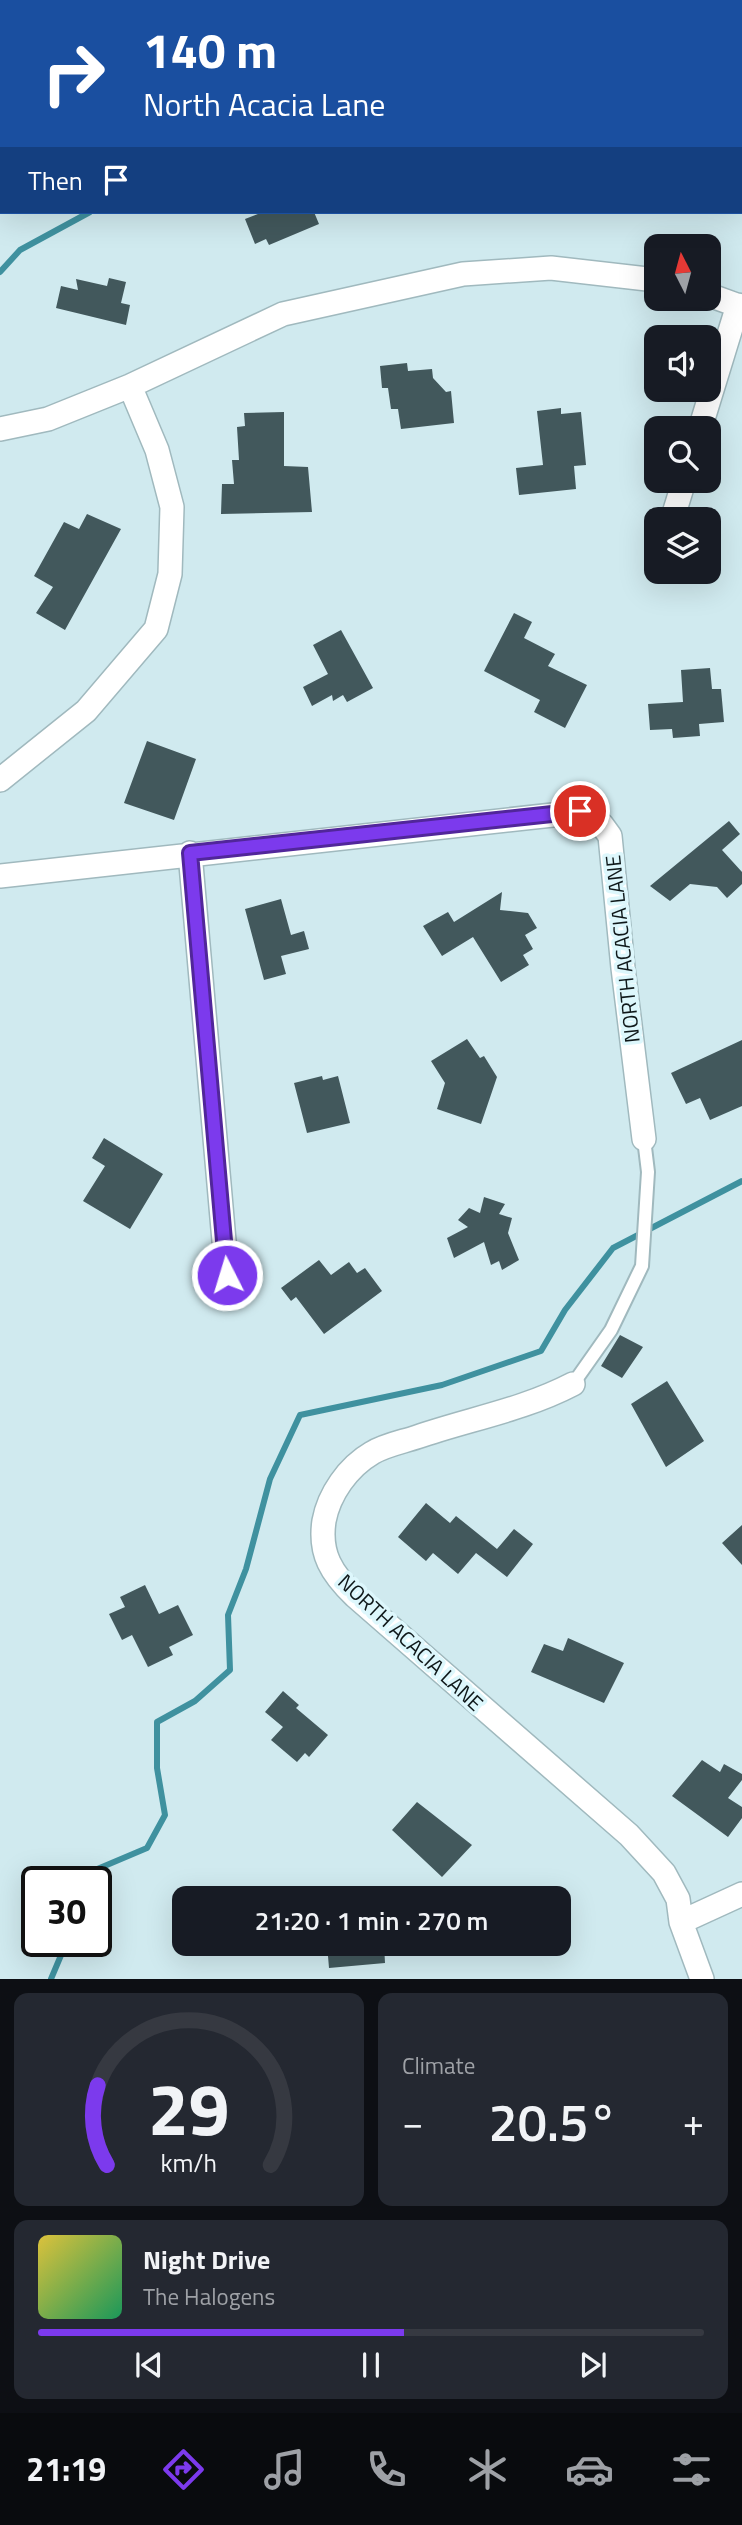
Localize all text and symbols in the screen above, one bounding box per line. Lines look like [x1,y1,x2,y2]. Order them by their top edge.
text: 140 m [143,12,277,87]
icon: right [28,28,119,119]
text: North Acacia Lane [143,80,386,128]
text: Then [28,161,83,200]
icon: arrive [97,161,135,199]
north arrow [644,234,721,312]
map controls [644,234,721,584]
button: sound [644,325,721,402]
button: search [644,416,721,493]
button: layers [644,507,721,584]
pin [550,781,610,841]
icon: arrive [561,792,599,830]
street label: NORTH ACACIA LANE [596,854,648,1044]
position arrow [190,1238,264,1312]
street label: NORTH ACACIA LANE [331,1566,491,1718]
speed limit sign: 30 [21,1866,112,1957]
text: 21:20 · 1 min · 270 m [255,1901,488,1940]
text: Climate [402,2048,475,2083]
text: 29 [148,2054,230,2164]
text: 20.5° [489,2082,617,2161]
text: − [402,2093,423,2151]
text: + [683,2093,704,2151]
text: km/h [161,2144,217,2182]
text: Night Drive [143,2240,270,2279]
text: The Halogens [143,2279,275,2314]
icon: previous [130,2346,168,2384]
icon: pause [352,2346,390,2384]
icon: next [574,2346,612,2384]
text: 21:19 [26,2445,106,2493]
icon: directions [159,2445,208,2494]
icon: music [260,2445,309,2494]
icon: phone [362,2445,411,2494]
icon: climate [463,2445,512,2494]
icon: car [565,2445,614,2494]
icon: filters [667,2445,716,2494]

